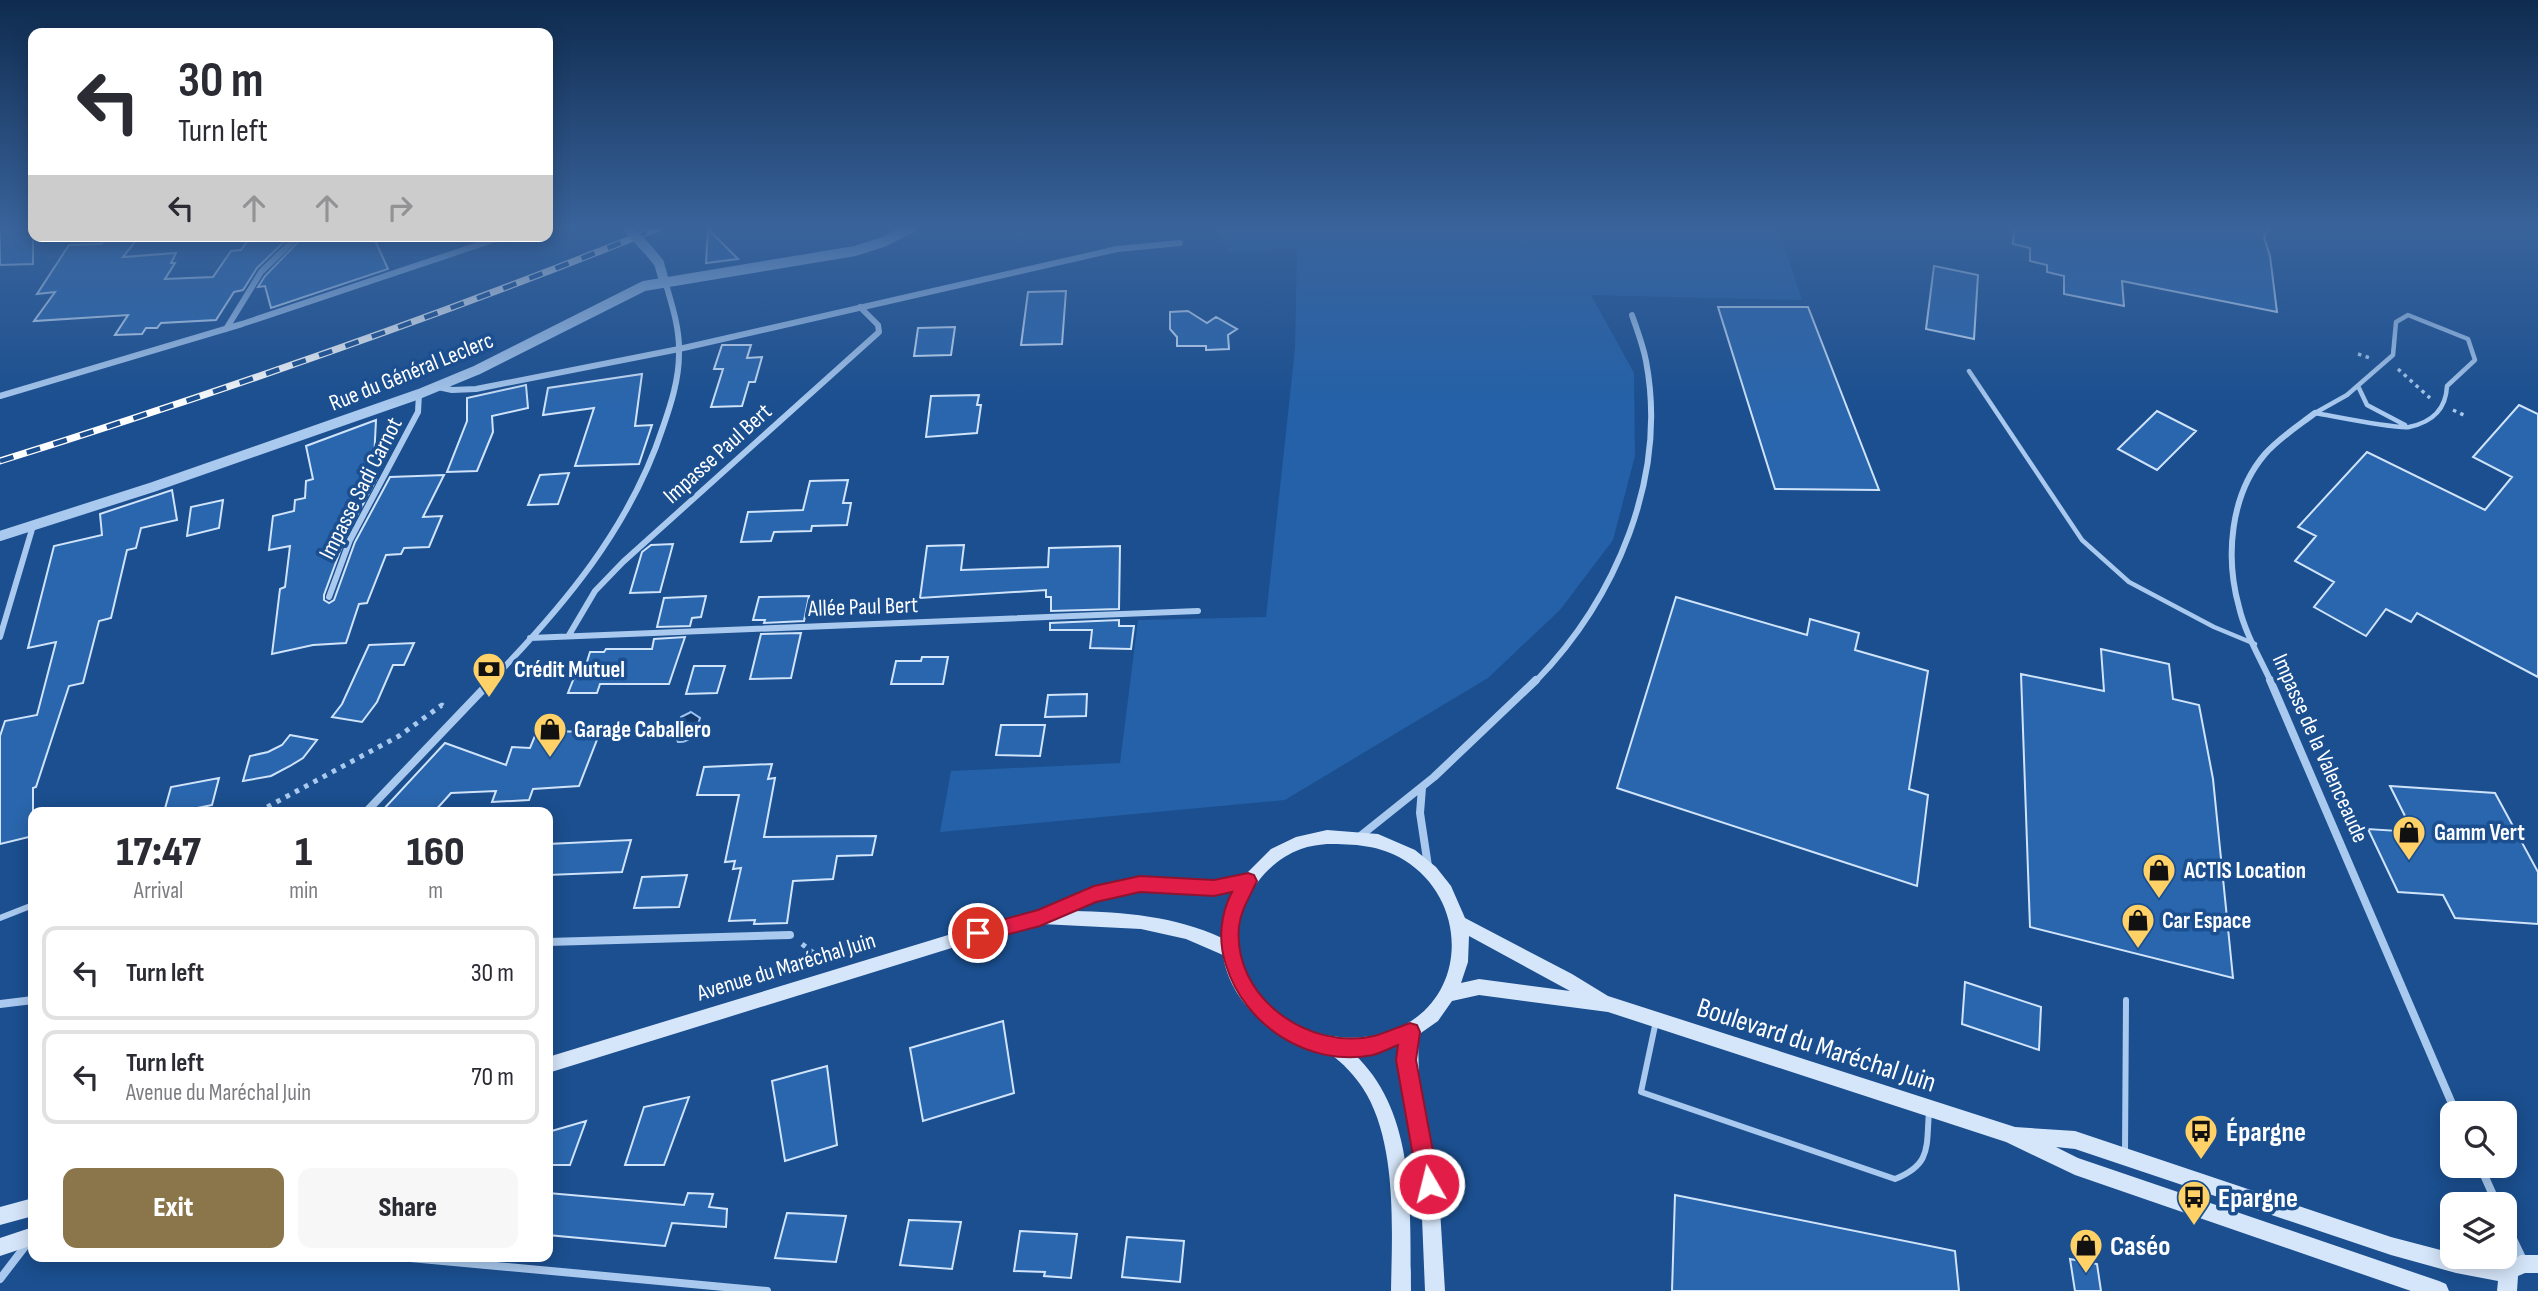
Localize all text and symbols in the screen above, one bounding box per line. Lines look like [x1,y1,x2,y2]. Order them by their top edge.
text: 30 m [178,52,263,111]
icon: left [63,56,154,147]
text: Turn left [178,112,268,151]
icon: left [162,189,200,227]
icon: ahead [235,189,273,227]
icon: ahead [308,189,346,227]
icon: right [381,189,419,227]
street label: Rue du Général Leclerc [325,326,498,418]
street label: Impasse Paul Bert [658,398,778,510]
street label: Impasse Sadi Carnot [313,413,409,564]
street label: Allée Paul Bert [807,591,919,623]
bank icon: Crédit Mutuel [470,650,508,699]
street label: Impasse de la Valenceaude [2266,650,2374,847]
place label: Crédit Mutuel [514,656,625,684]
shop icon: Garage Caballero [531,710,569,759]
place label: Garage Caballero [574,716,711,744]
shop icon: Gamm Vert [2390,813,2428,862]
place label: Gamm Vert [2434,819,2525,847]
text: 17:47 [116,827,201,878]
text: 1 [295,827,312,878]
text: 160 [406,827,465,878]
shop icon: ACTIS Location [2140,851,2178,900]
place label: ACTIS Location [2183,857,2306,885]
text: Arrival [134,877,183,905]
text: min [289,877,318,905]
text: m [428,877,443,905]
shop icon: Car Espace [2119,901,2157,950]
pin [948,903,1008,963]
place label: Car Espace [2162,907,2251,935]
icon: arrive [959,914,997,952]
street label: Avenue du Maréchal Juin [693,927,879,1008]
icon: left [67,954,105,992]
text: Turn left [126,958,204,989]
text: 30 m [471,958,514,989]
street label: Boulevard du Maréchal Juin [1693,991,1940,1100]
text: Turn left [126,1048,204,1079]
icon: left [67,1058,105,1096]
text: 70 m [471,1062,514,1093]
text: Avenue du Maréchal Juin [126,1079,311,1107]
map controls [2440,1101,2517,1269]
button: search [2440,1101,2517,1178]
bus stop icon: Épargne [2182,1112,2220,1161]
place label: Épargne [2226,1116,2306,1149]
position arrow [1392,1147,1466,1221]
button: Exit [63,1168,284,1248]
button: Share [298,1168,518,1248]
bus stop icon: Epargne [2175,1178,2213,1227]
place label: Epargne [2218,1182,2298,1215]
button: layers [2440,1192,2517,1269]
shop icon: Caséo [2067,1226,2105,1275]
place label: Caséo [2110,1230,2170,1263]

